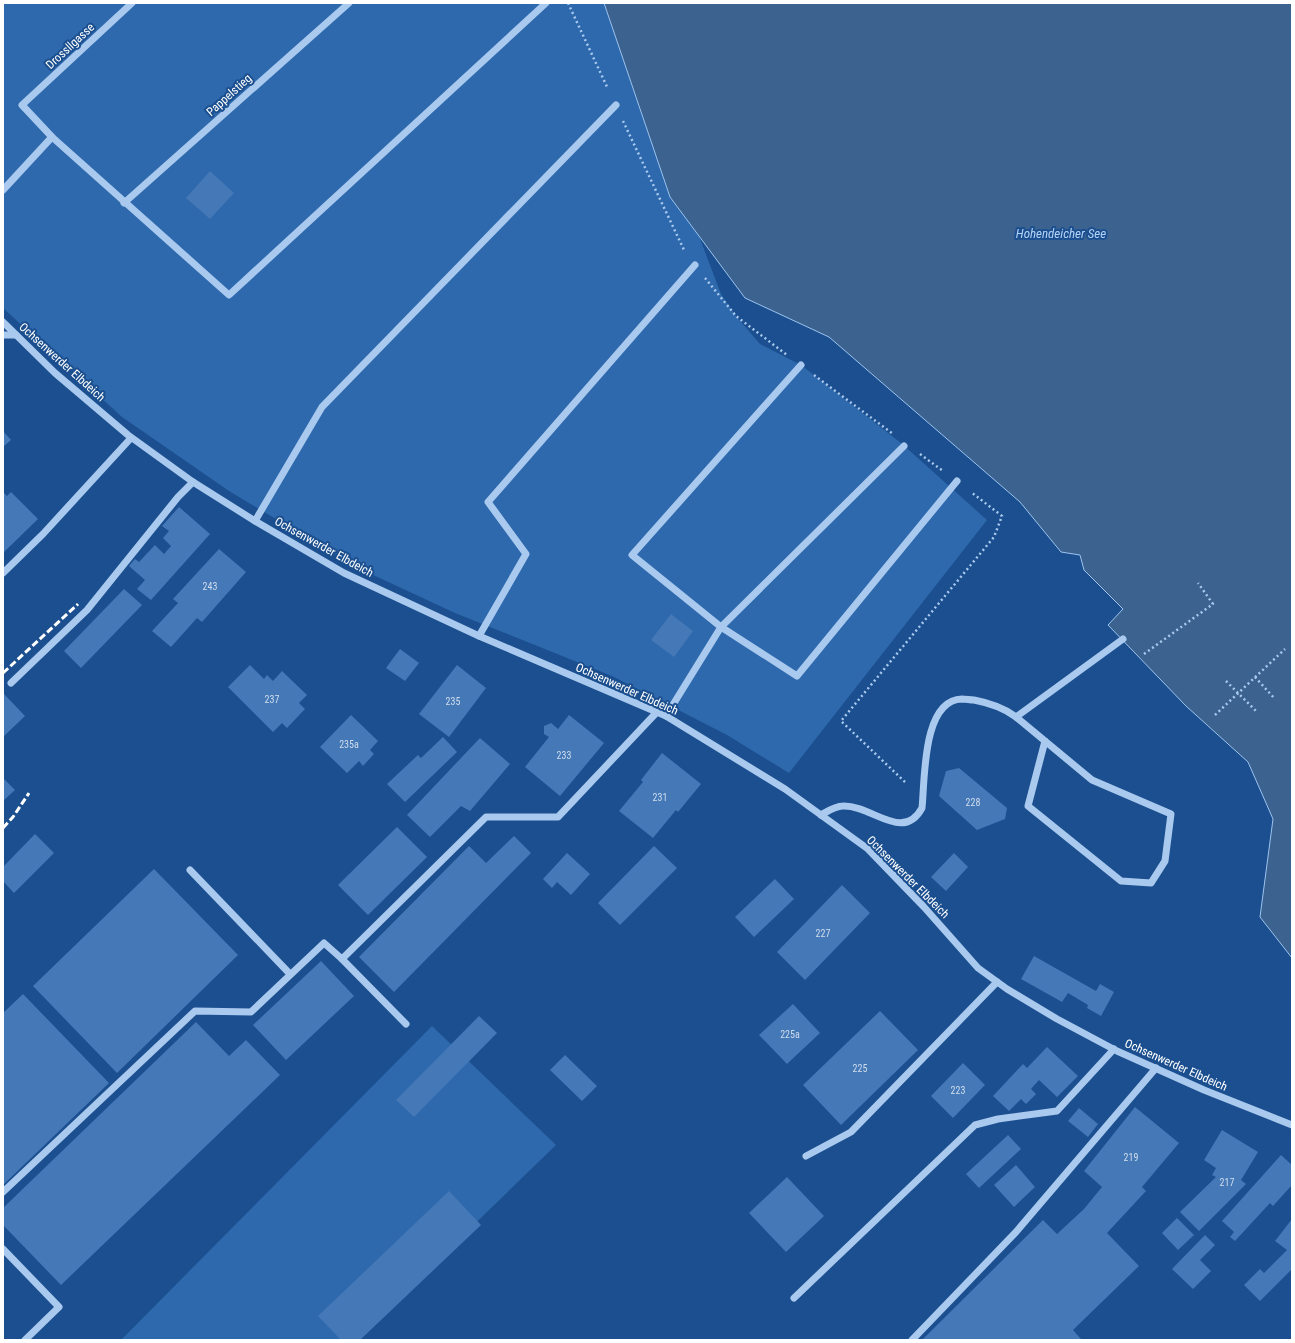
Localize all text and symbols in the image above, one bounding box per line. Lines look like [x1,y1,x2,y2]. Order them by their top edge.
street label: Drossllgasse [43,20,97,72]
street label: Pappelstieg [204,71,255,119]
water label: Hohendeicher See [1016,226,1106,241]
street label: Ochsenwerder Elbdeich [16,320,108,404]
street label: Ochsenwerder Elbdeich [272,514,376,580]
house number: 243 [203,581,217,592]
street label: Ochsenwerder Elbdeich [574,660,681,718]
house number: 237 [265,694,279,705]
house number: 235 [446,696,460,707]
house number: 235a [339,739,359,750]
house number: 233 [557,750,571,761]
house number: 231 [653,792,667,803]
house number: 228 [966,797,980,808]
street label: Ochsenwerder Elbdeich [864,833,952,921]
house number: 227 [816,928,830,939]
house number: 225a [780,1029,800,1040]
street label: Ochsenwerder Elbdeich [1123,1036,1230,1094]
house number: 225 [853,1063,867,1074]
house number: 223 [951,1085,965,1096]
house number: 219 [1124,1152,1138,1163]
house number: 217 [1220,1177,1234,1188]

